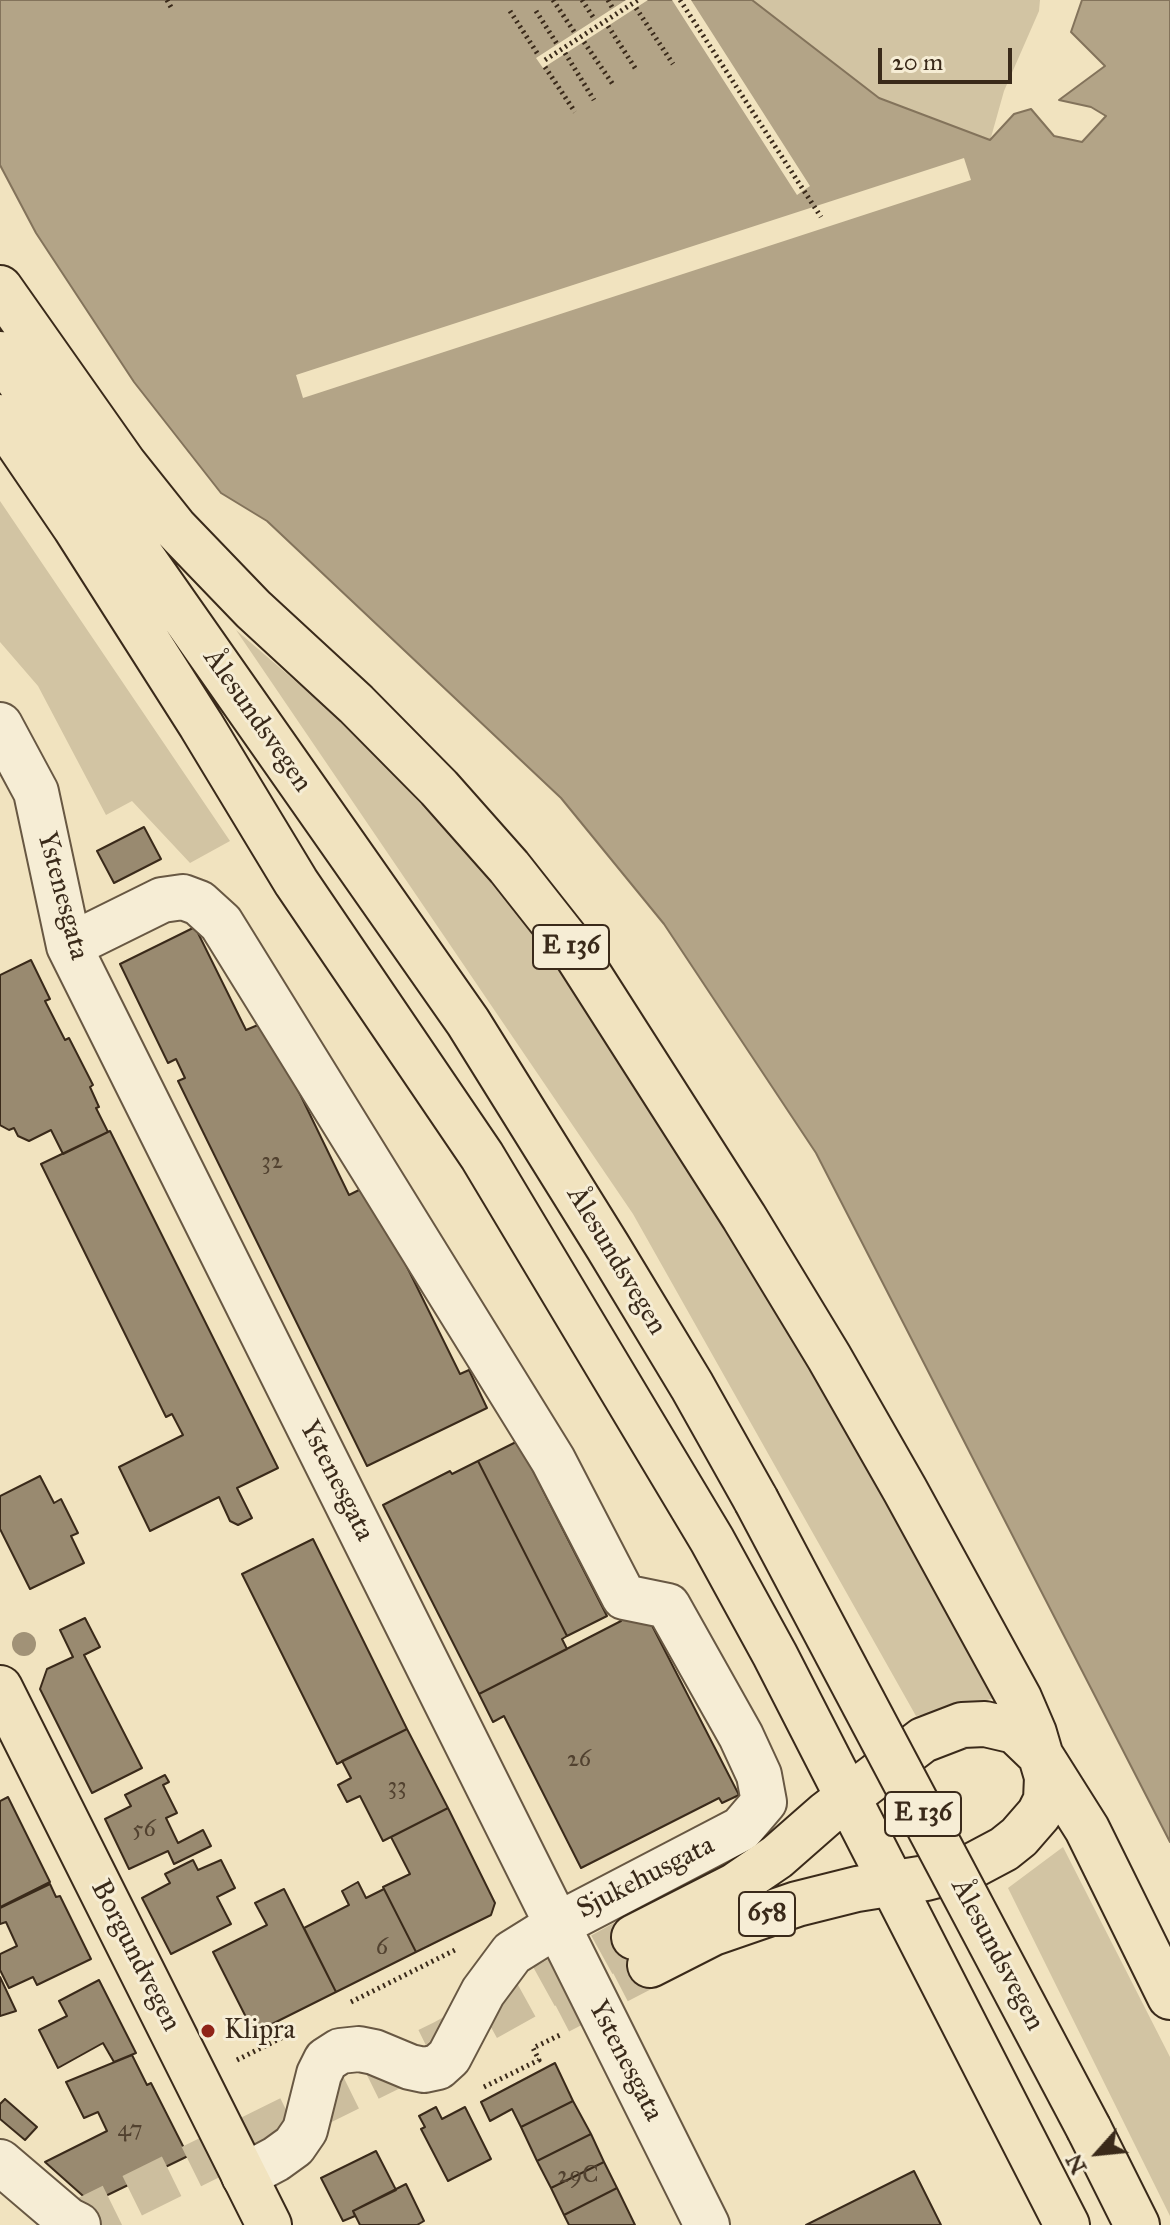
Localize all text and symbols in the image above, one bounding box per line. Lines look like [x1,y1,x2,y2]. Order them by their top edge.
scale bar [882,32,1016,82]
text: 20 m [892,47,943,77]
street label: Ålesundsvegen [195,643,319,799]
street label: Ystenesgata [29,828,95,964]
road number: E 136 [533,925,609,969]
house number: 32 [261,1148,283,1176]
street label: Ålesundsvegen [559,1181,673,1341]
street label: Ystenesgata [291,1415,381,1547]
house number: 26 [567,1746,591,1774]
house number: 33 [387,1773,407,1801]
road number: E 136 [885,1792,961,1836]
house number: 56 [132,1816,156,1844]
street label: Sjukehusgata [572,1829,720,1927]
street label: Ålesundsvegen [943,1873,1051,2037]
street label: Borgundvegen [83,1875,187,2037]
road number: 658 [739,1892,795,1936]
house number: 6 [376,1934,388,1962]
street label: Ystenesgata [580,1995,670,2127]
place label: Klipra [224,2014,295,2048]
marker: Klipra [199,2022,217,2040]
north arrow [1058,2113,1138,2193]
house number: 47 [117,2116,143,2144]
text: N [1060,2150,1092,2179]
house number: 29C [557,2162,599,2190]

